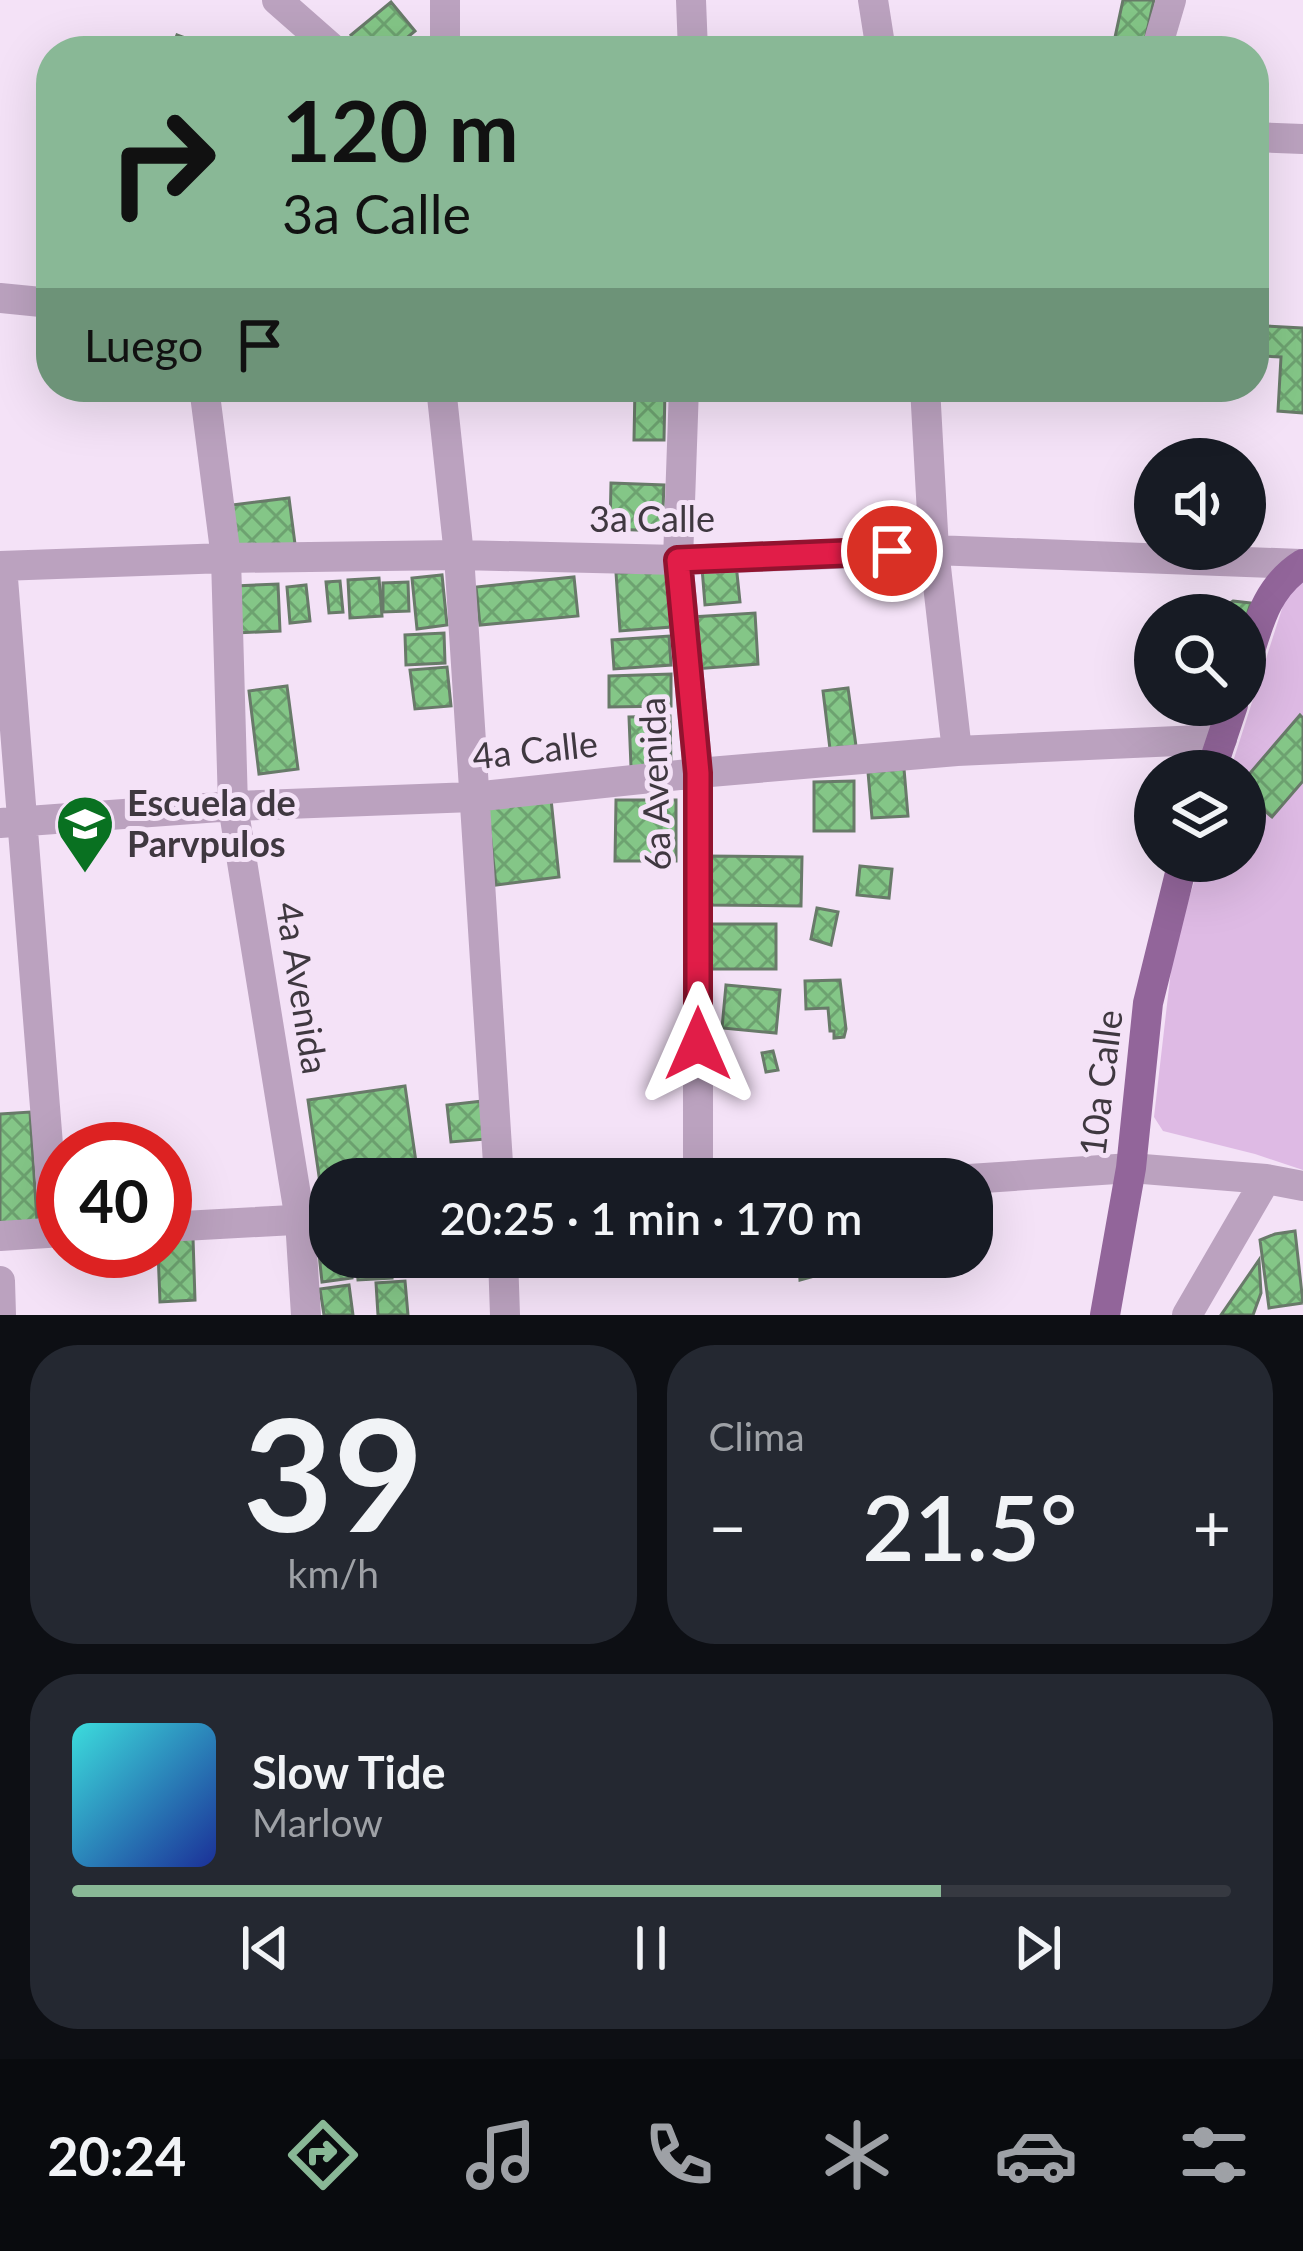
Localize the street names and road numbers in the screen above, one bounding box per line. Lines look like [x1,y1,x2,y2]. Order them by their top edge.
street label: 3a Calle [589,496,715,540]
street label: 6a Avenida [629,697,679,872]
street label: 4a Calle [470,721,600,777]
street label: 4a Avenida [268,899,338,1077]
street label: 10a Calle [1069,1007,1131,1158]

